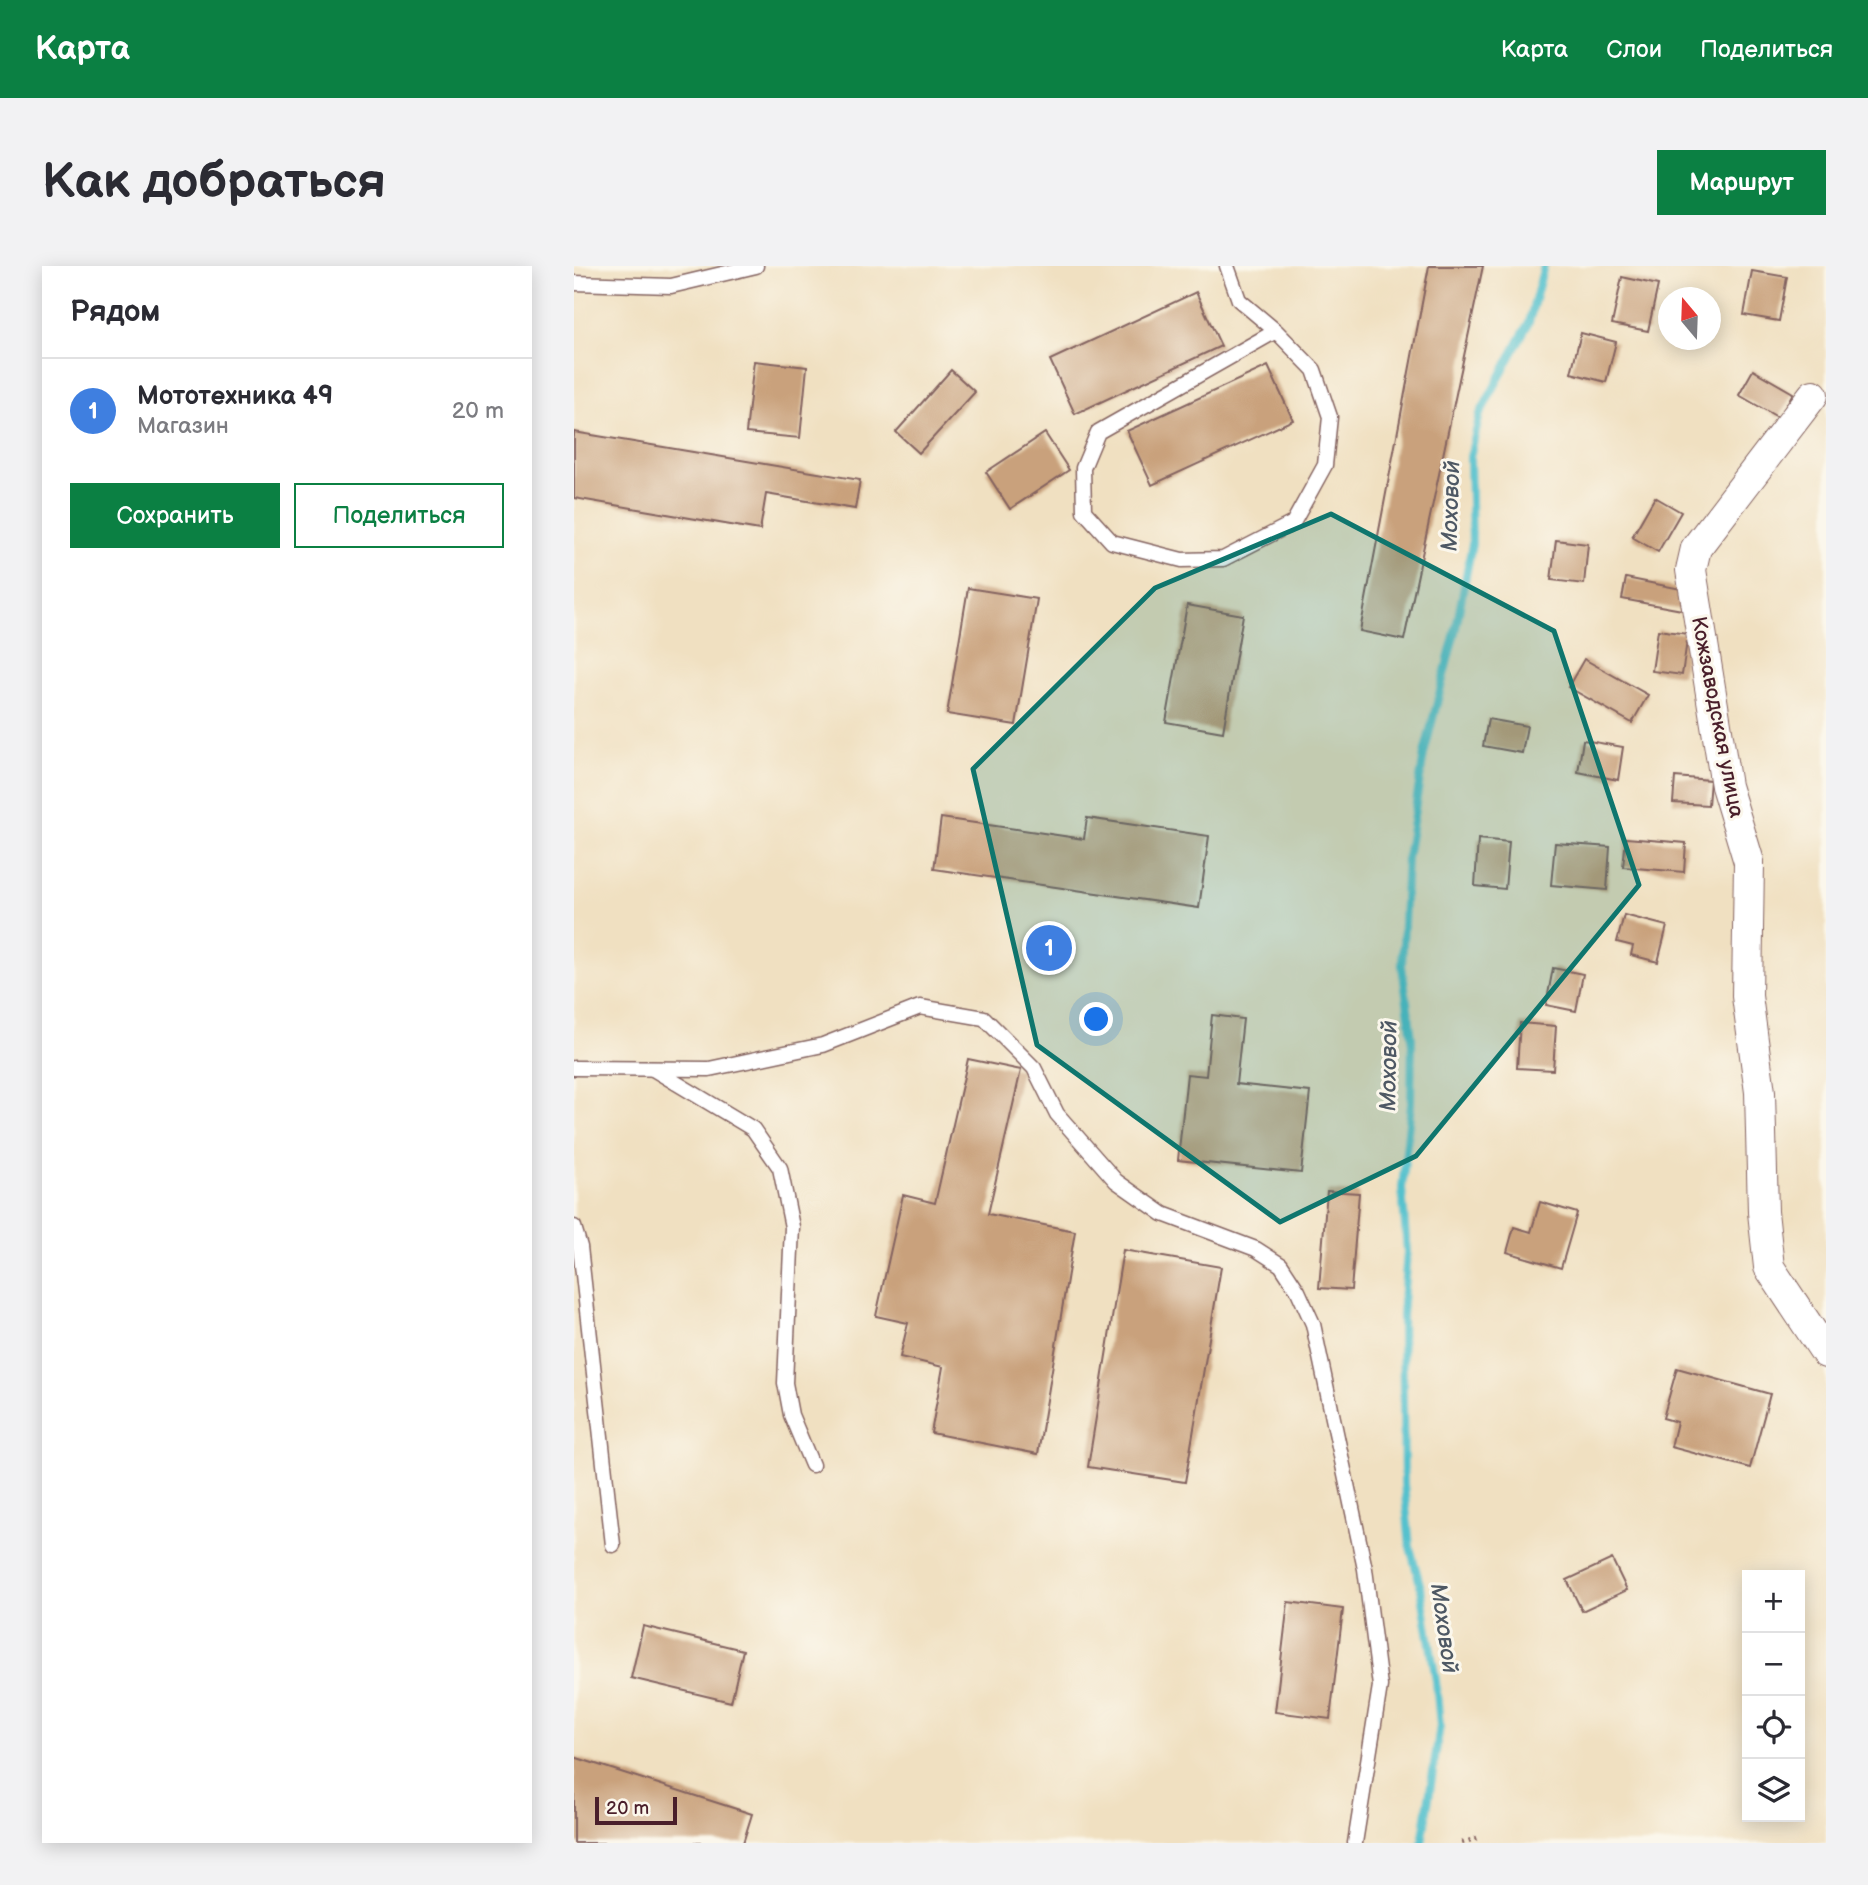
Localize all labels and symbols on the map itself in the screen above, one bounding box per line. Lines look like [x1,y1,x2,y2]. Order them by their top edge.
north arrow [1658,287,1721,350]
water label: Моховой [1435,460,1467,552]
street label: Кожзаводская улица [1686,614,1749,820]
pin: 1 [1026,922,1072,974]
your location [1079,1002,1113,1036]
water label: Моховой [1374,1020,1404,1112]
water label: Моховой [1424,1581,1464,1675]
scale bar [595,1794,677,1826]

